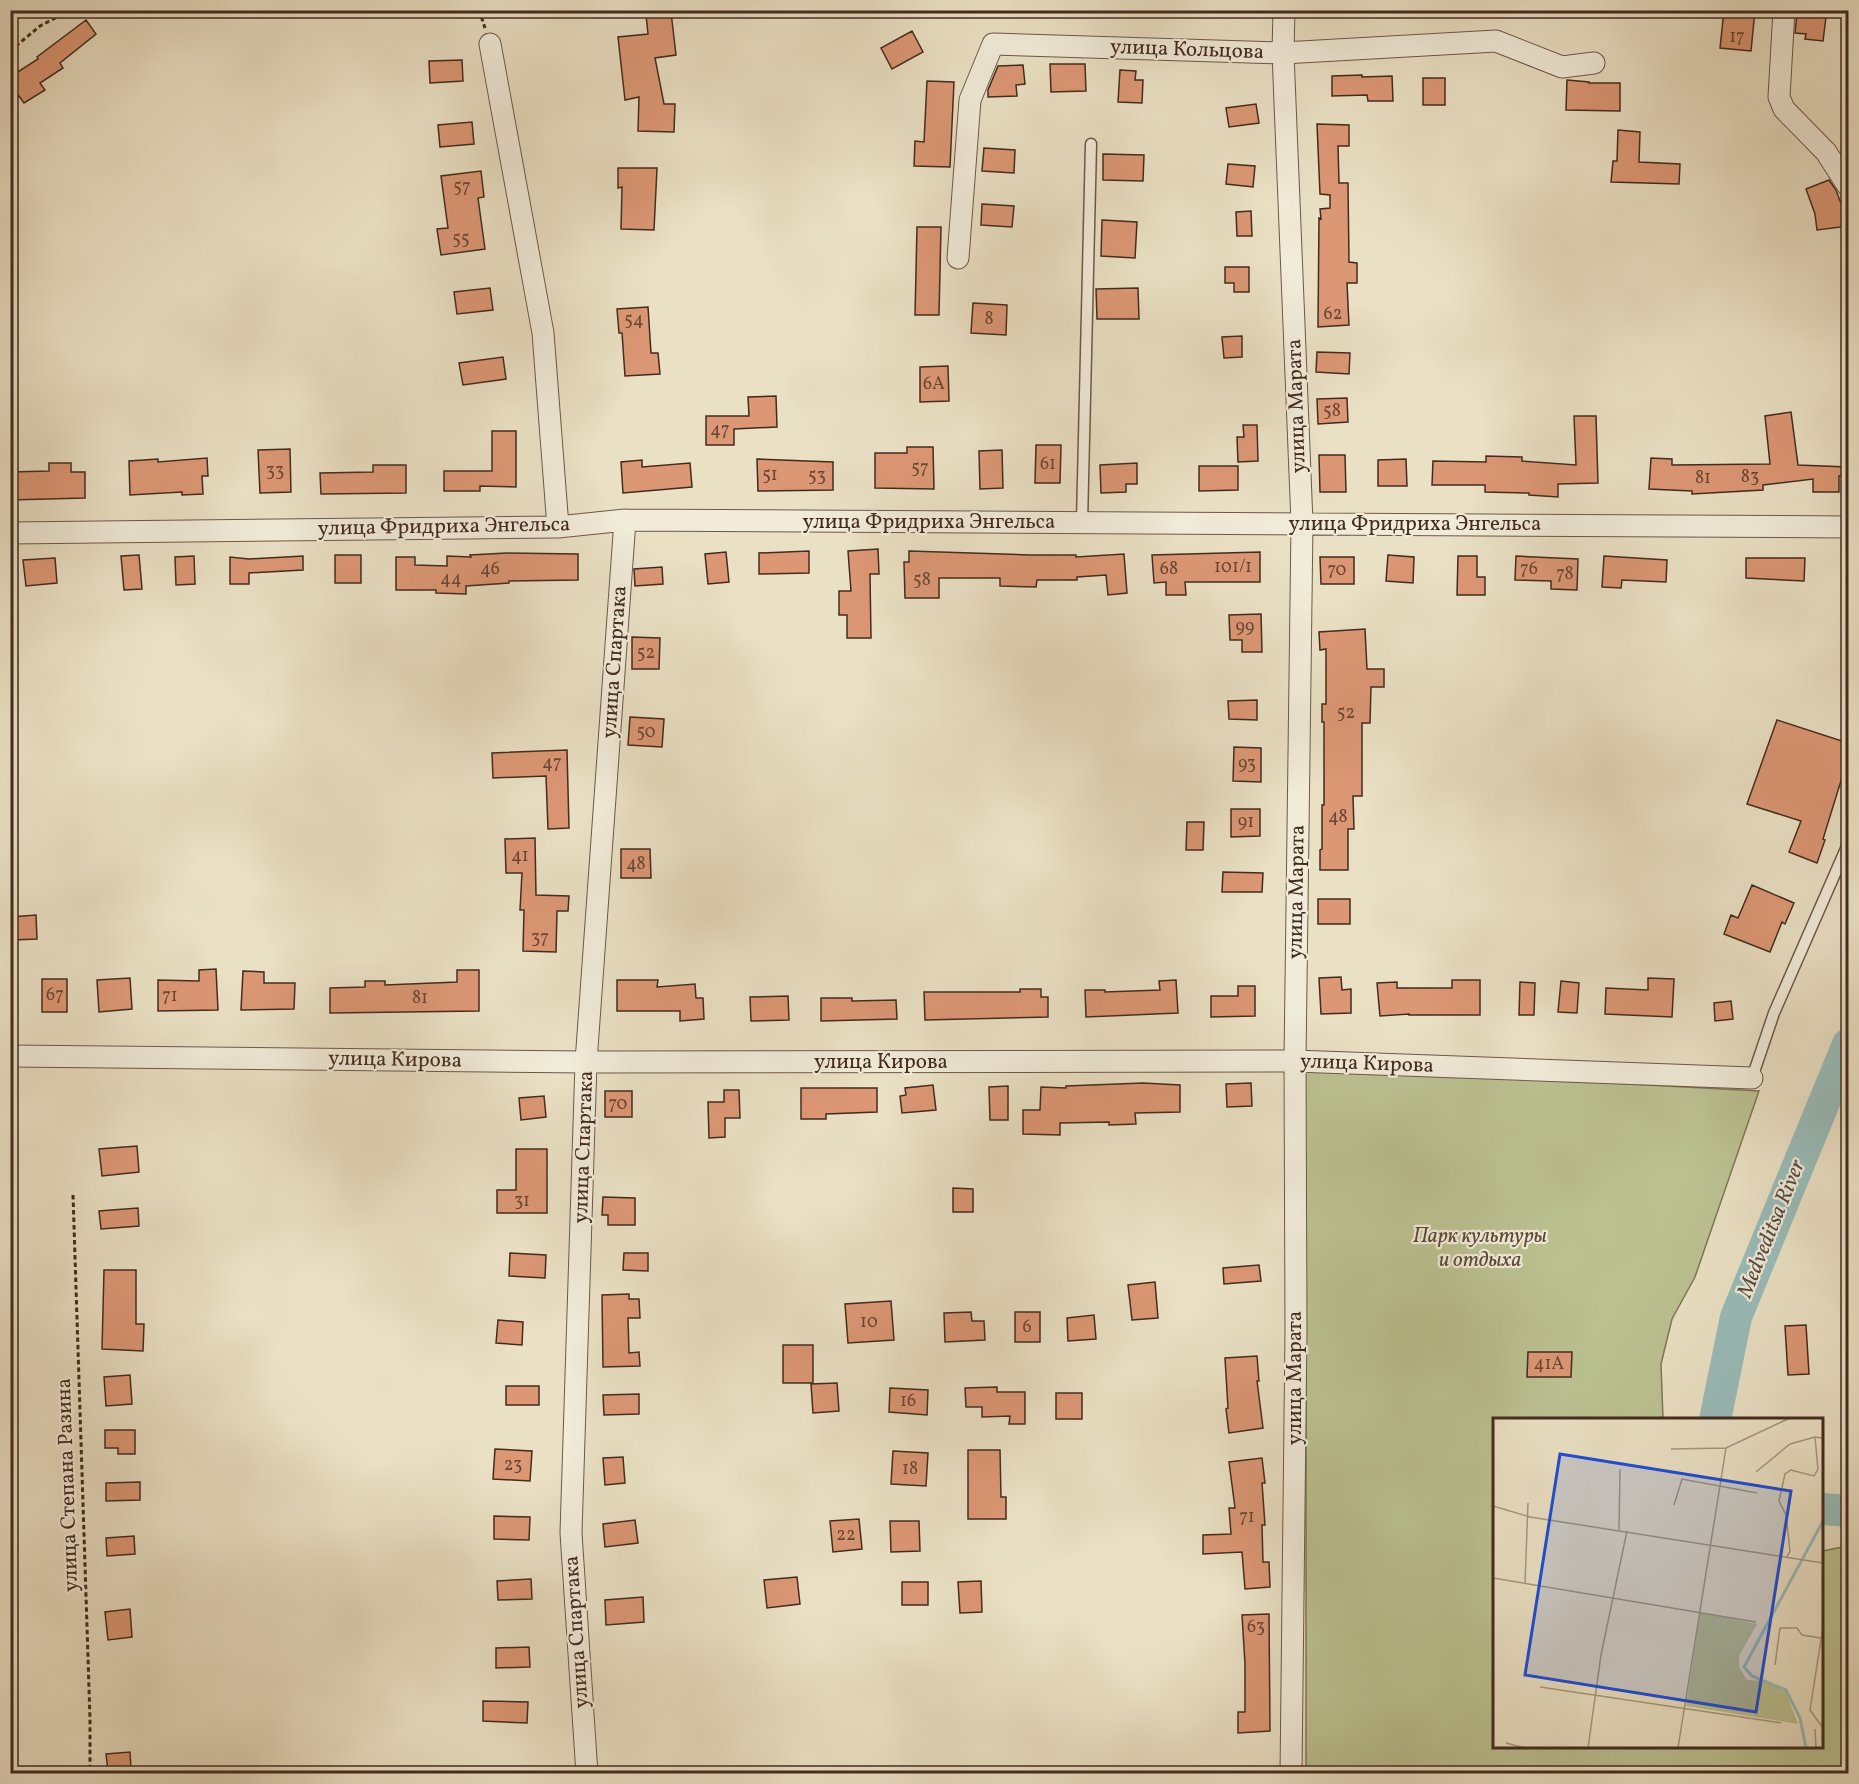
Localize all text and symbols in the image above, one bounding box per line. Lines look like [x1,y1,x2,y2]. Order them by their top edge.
house number: 17 [1729,25,1745,50]
street label: улица Кольцова [1109,33,1265,67]
house number: 57 [453,175,471,200]
house number: 55 [452,227,470,252]
house number: 62 [1324,302,1342,327]
house number: 8 [984,307,994,332]
house number: 54 [624,308,644,333]
street label: улица Марата [1280,338,1314,474]
house number: 6А [923,372,945,397]
house number: 58 [1323,399,1341,424]
house number: 47 [710,418,730,443]
house number: 61 [1040,452,1056,477]
house number: 57 [911,456,929,481]
house number: 33 [266,459,284,484]
house number: 51 [762,463,778,488]
house number: 53 [808,464,826,489]
house number: 83 [1741,465,1759,490]
house number: 81 [1695,466,1711,491]
street label: улица Фридриха Энгельса [803,508,1055,537]
street label: улица Фридриха Энгельса [317,510,571,544]
street label: улица Фридриха Энгельса [1289,510,1541,539]
house number: 101/1 [1214,555,1252,580]
house number: 46 [480,557,500,582]
house number: 68 [1160,557,1178,582]
house number: 76 [1520,557,1538,582]
house number: 70 [1328,558,1347,583]
house number: 78 [1556,562,1574,587]
house number: 44 [440,567,462,592]
house number: 58 [913,568,931,593]
street label: улица Спартака [595,585,635,739]
house number: 99 [1236,615,1254,640]
house number: 52 [637,641,655,666]
house number: 52 [1337,701,1355,726]
house number: 50 [636,720,656,745]
house number: 47 [542,751,562,776]
house number: 93 [1238,752,1256,777]
house number: 48 [1328,805,1348,830]
house number: 91 [1238,810,1254,835]
street label: улица Марата [1281,824,1313,960]
house number: 41 [511,844,529,869]
house number: 48 [626,852,646,877]
house number: 37 [531,926,549,951]
house number: 67 [46,983,64,1008]
house number: 71 [162,984,178,1009]
house number: 81 [412,986,428,1011]
street label: улица Кирова [328,1044,462,1076]
street label: улица Кирова [1300,1047,1434,1081]
street label: улица Кирова [814,1048,948,1077]
street label: улица Спартака [567,1070,601,1224]
house number: 70 [609,1092,628,1117]
water label: Medveditsa River [1730,1155,1814,1304]
house number: 31 [514,1189,530,1214]
park label: Парк культуры и отдыха [1413,1222,1547,1275]
house number: 10 [860,1310,878,1335]
street label: улица Марата [1281,1311,1310,1445]
house number: 6 [1022,1315,1032,1340]
house number: 41А [1534,1352,1565,1377]
street label: улица Степана Разина [50,1378,86,1592]
house number: 16 [900,1389,916,1414]
inset map [1493,1418,1823,1748]
house number: 23 [504,1453,522,1478]
house number: 18 [902,1457,918,1482]
house number: 71 [1239,1505,1255,1530]
house number: 22 [836,1523,856,1548]
street label: улица Спартака [557,1555,597,1709]
house number: 63 [1247,1615,1265,1640]

